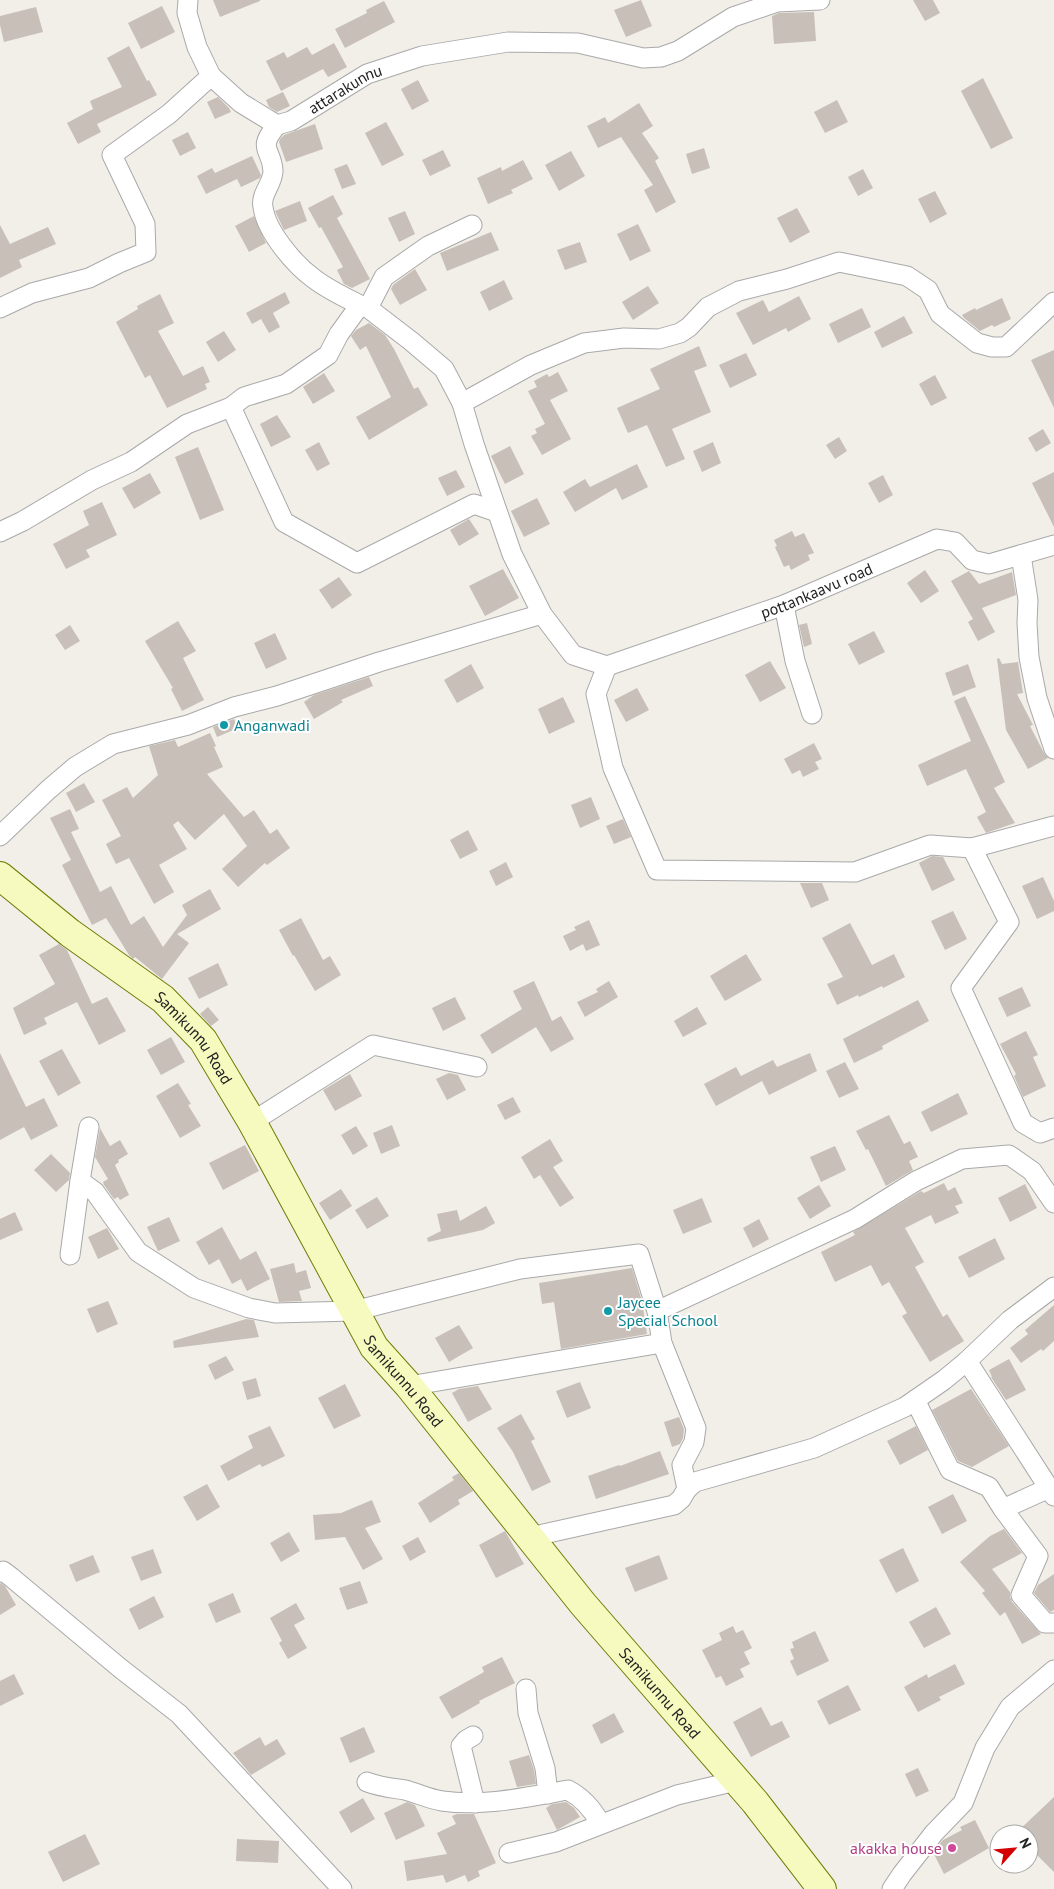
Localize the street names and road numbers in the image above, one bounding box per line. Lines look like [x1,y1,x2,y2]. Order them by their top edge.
street label: attarakunnu [304,60,385,118]
street label: pottankaavu road [758,558,875,622]
street label: Samikunnu Road [151,987,237,1088]
street label: Samikunnu Road [359,1331,448,1431]
street label: Samikunnu Road [615,1643,705,1743]

